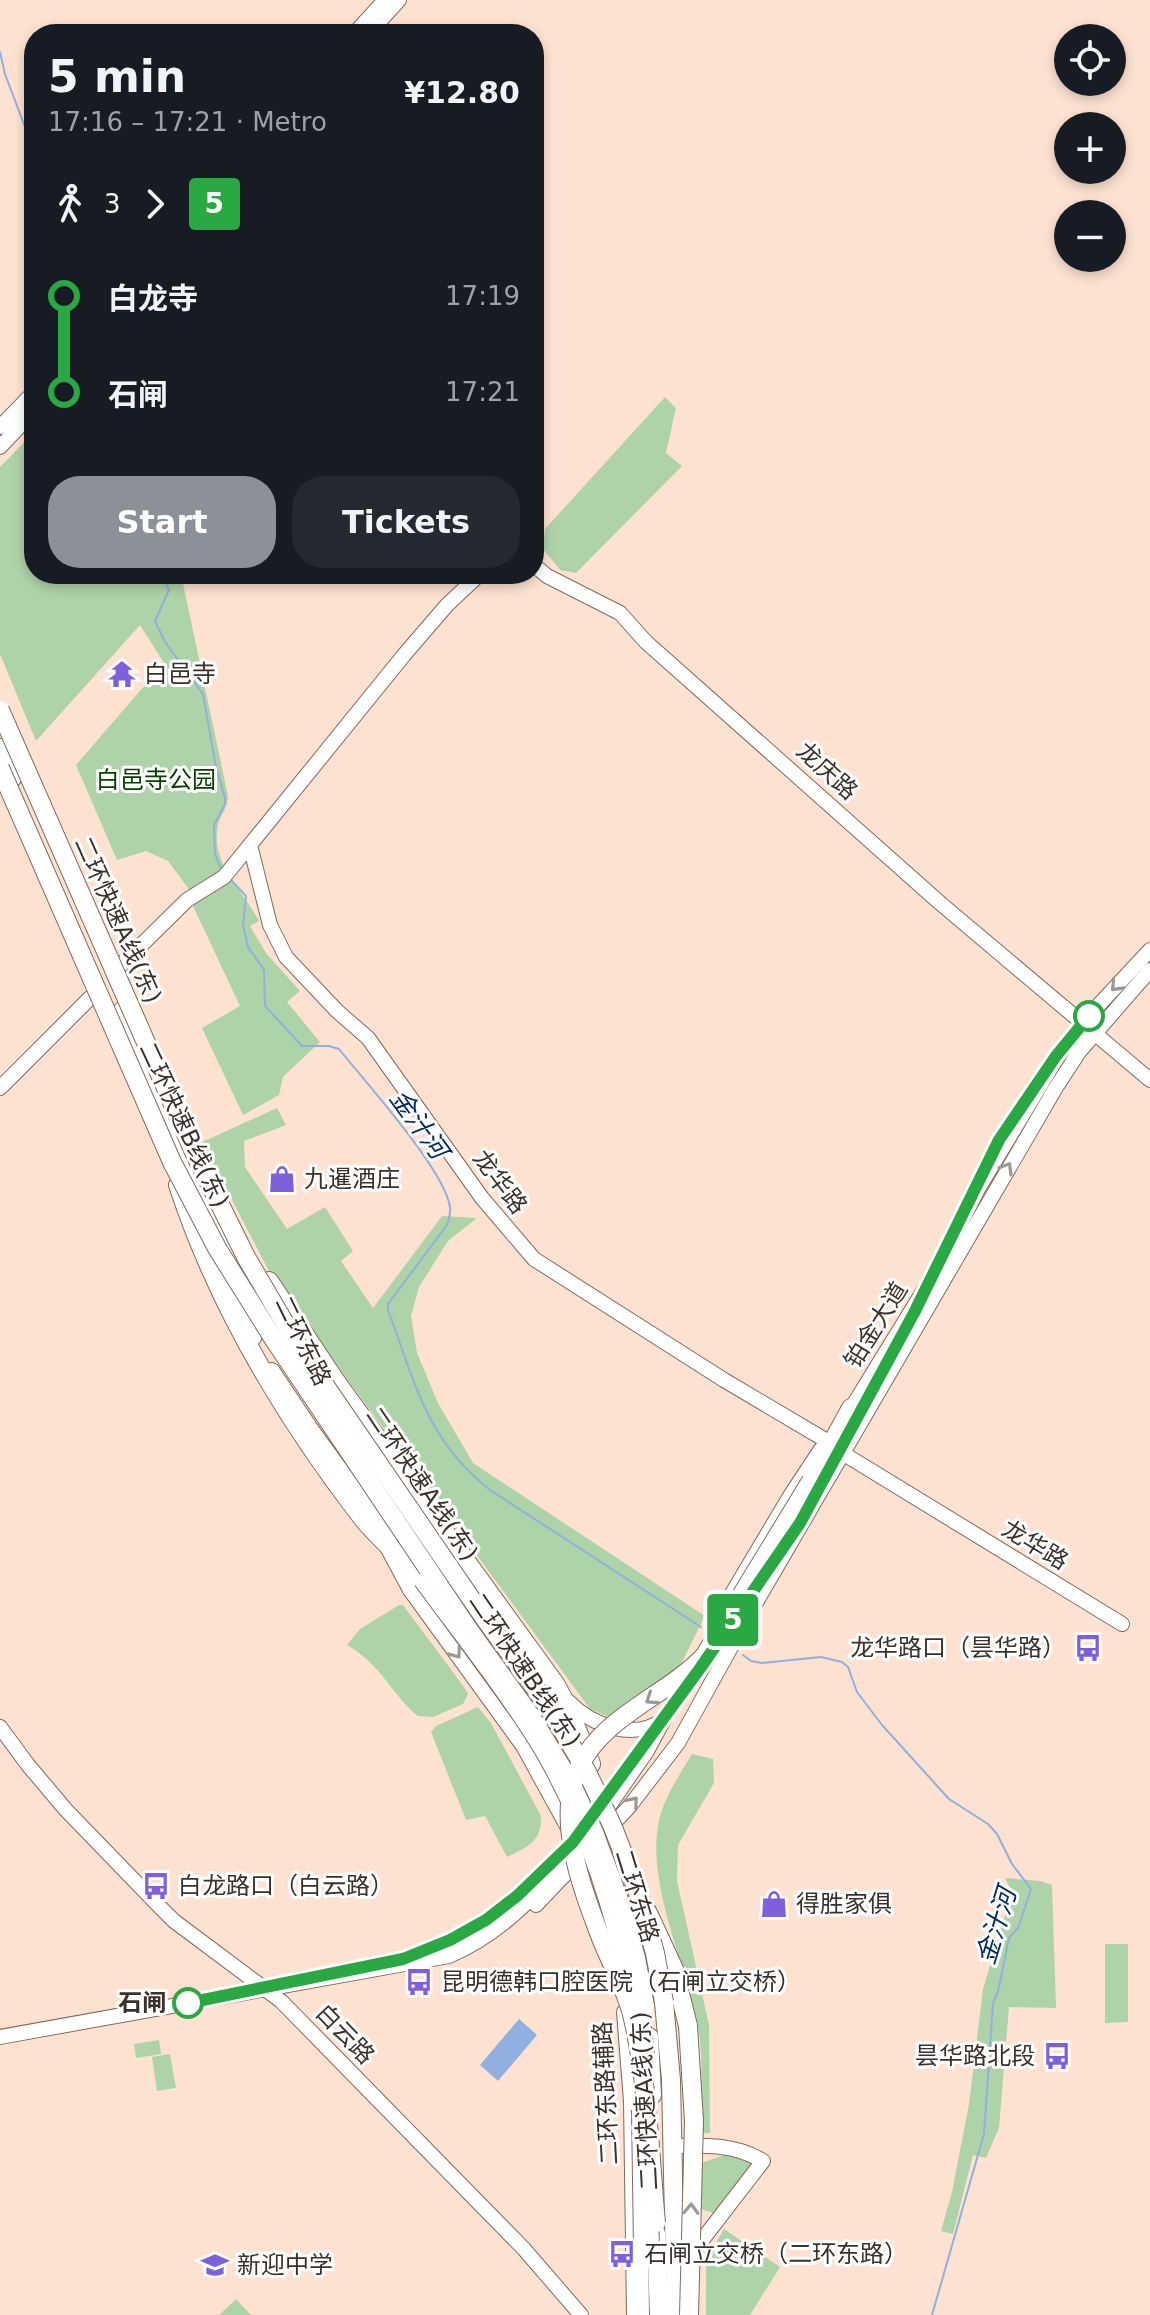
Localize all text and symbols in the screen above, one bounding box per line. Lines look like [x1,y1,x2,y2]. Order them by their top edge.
map controls [1054,24,1126,272]
button: locate [1054,24,1126,96]
text: 5 min [48,51,186,102]
text: ¥12.80 [404,75,520,110]
text: 17:16 – 17:21 · Metro [48,107,327,137]
button: + [1054,112,1126,184]
icon: walk [48,182,92,226]
icon: forward [133,182,177,226]
text: 5 [205,187,224,220]
text: 3 [104,189,121,219]
button: − [1054,200,1126,272]
text: 白龙寺 [108,281,198,316]
text: 17:19 [445,281,520,311]
text: 石闸 [108,377,168,412]
text: 17:21 [445,377,520,407]
button: Start [48,476,276,568]
button: Tickets [292,476,520,568]
temple icon: 白邑寺 [107,659,137,689]
place label: 白邑寺 [144,660,216,688]
street label: 龙庆路 [791,737,863,805]
park label: 白邑寺公园 [96,766,216,794]
street label: 二环快速A线(东) [69,832,167,1008]
one-way arrow [1110,977,1125,991]
unlabelled marker [1074,1001,1104,1031]
street label: 二环快速B线(东) [133,1038,235,1212]
water label: 金汁河 [384,1084,457,1168]
street label: 龙华路 [467,1145,533,1219]
one-way arrow [997,1162,1013,1177]
shop icon: 九暹酒庄 [267,1164,297,1194]
place label: 九暹酒庄 [304,1165,400,1193]
street label: 铂金大道 [839,1277,913,1373]
street label: 二环东路 [269,1292,337,1390]
street label: 二环快速A线(东) [360,1402,484,1566]
street label: 龙华路 [997,1514,1073,1576]
street label: 二环快速B线(东) [463,1588,587,1752]
line badge: 5 [707,1594,759,1646]
text: 5 [723,1603,743,1636]
bus stop icon: 龙华路口（昙华路） [1073,1633,1103,1663]
place label: 龙华路口（昙华路） [850,1634,1066,1662]
one-way arrow [446,1644,461,1658]
one-way arrow [645,1689,659,1704]
one-way arrow [624,1796,638,1811]
street label: 二环东路 [610,1846,664,1946]
bus stop icon: 白龙路口（白云路） [141,1871,171,1901]
place label: 白龙路口（白云路） [178,1872,394,1900]
water label: 金汁河 [970,1880,1023,1968]
shop icon: 得胜家俱 [759,1889,789,1919]
place label: 得胜家俱 [796,1890,892,1918]
bus stop icon: 昆明德韩口腔医院（石闸立交桥） [404,1967,434,1997]
place label: 昆明德韩口腔医院（石闸立交桥） [441,1968,801,1996]
marker: 石闸 [173,1988,203,2018]
place label: 石闸 [118,1989,166,2017]
street label: 白云路 [310,1998,380,2070]
street label: 二环快速A线(东) [626,2011,664,2191]
street label: 二环东路辅路 [588,2020,624,2166]
bus stop icon: 昙华路北段 [1042,2041,1072,2071]
place label: 昙华路北段 [915,2042,1035,2070]
one-way arrow [682,2202,700,2215]
bus stop icon: 石闸立交桥（二环东路） [607,2239,637,2269]
place label: 石闸立交桥（二环东路） [644,2240,908,2268]
school or university icon: 新迎中学 [200,2250,230,2280]
place label: 新迎中学 [237,2251,333,2279]

